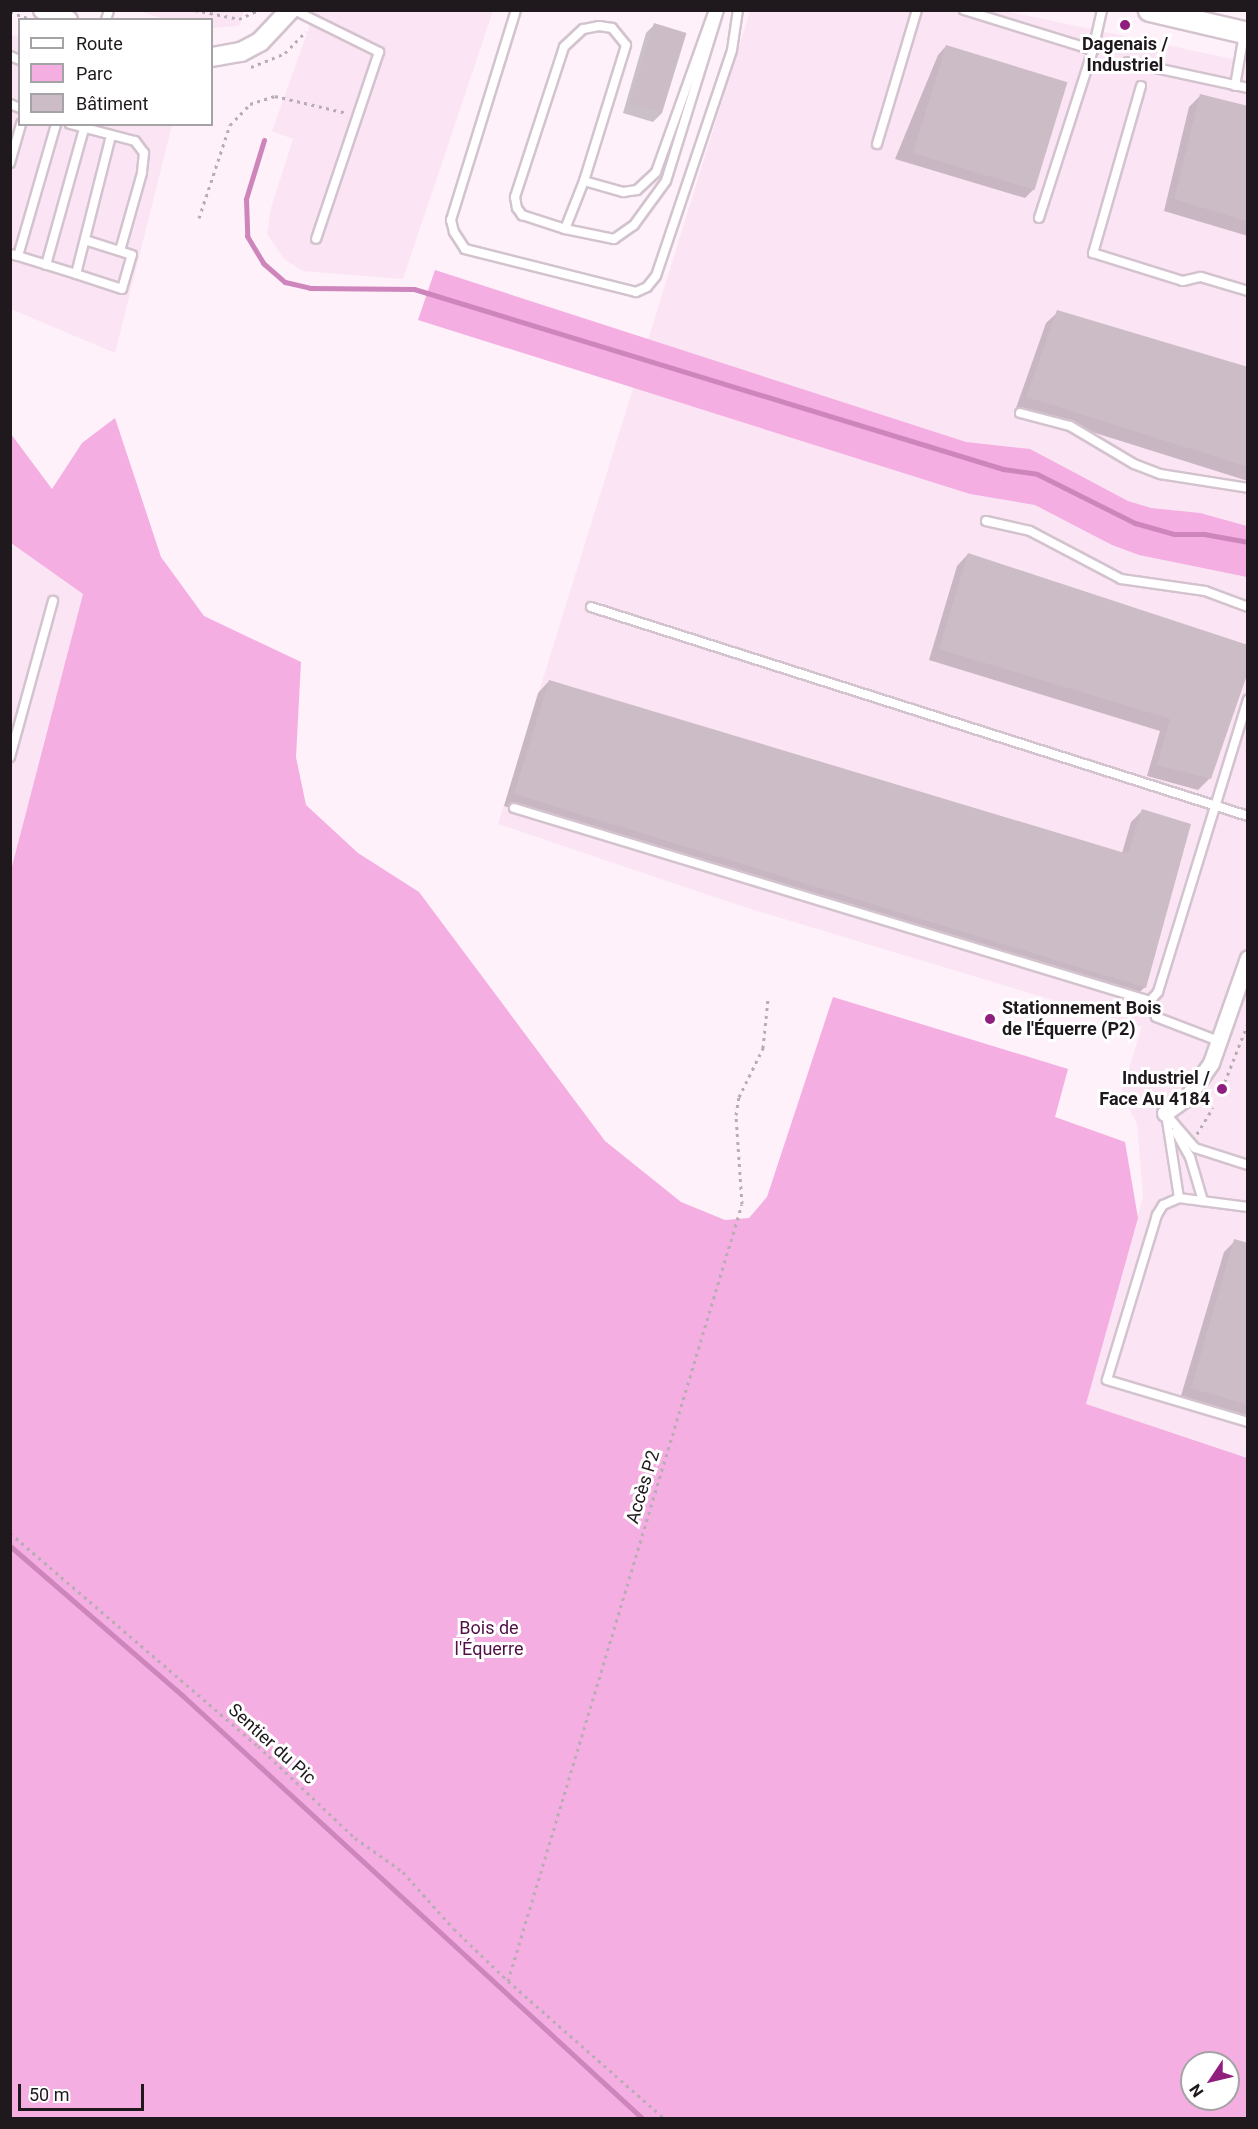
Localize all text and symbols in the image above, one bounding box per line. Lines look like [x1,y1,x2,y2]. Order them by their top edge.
legend [18,18,213,126]
marker: Dagenais / Industriel [1118,18,1132,32]
text: Route [76,33,123,54]
place label: Dagenais / Industriel [1082,34,1168,76]
text: Parc [76,63,112,84]
text: Bâtiment [76,93,148,114]
place label: Stationnement Bois de l'Équerre (P2) [1002,998,1161,1040]
marker: Stationnement Bois de l'Équerre (P2) [983,1012,997,1026]
place label: Industriel / Face Au 4184 [1099,1068,1210,1110]
marker: Industriel / Face Au 4184 [1215,1082,1229,1096]
street label: Accès P2 [622,1448,664,1526]
park label: Bois de l'Équerre [455,1618,523,1660]
street label: Sentier du Pic [224,1699,320,1789]
north arrow [1180,2051,1240,2111]
scale bar [21,2072,147,2110]
text: N [1185,2080,1208,2101]
text: 50 m [29,2084,69,2105]

